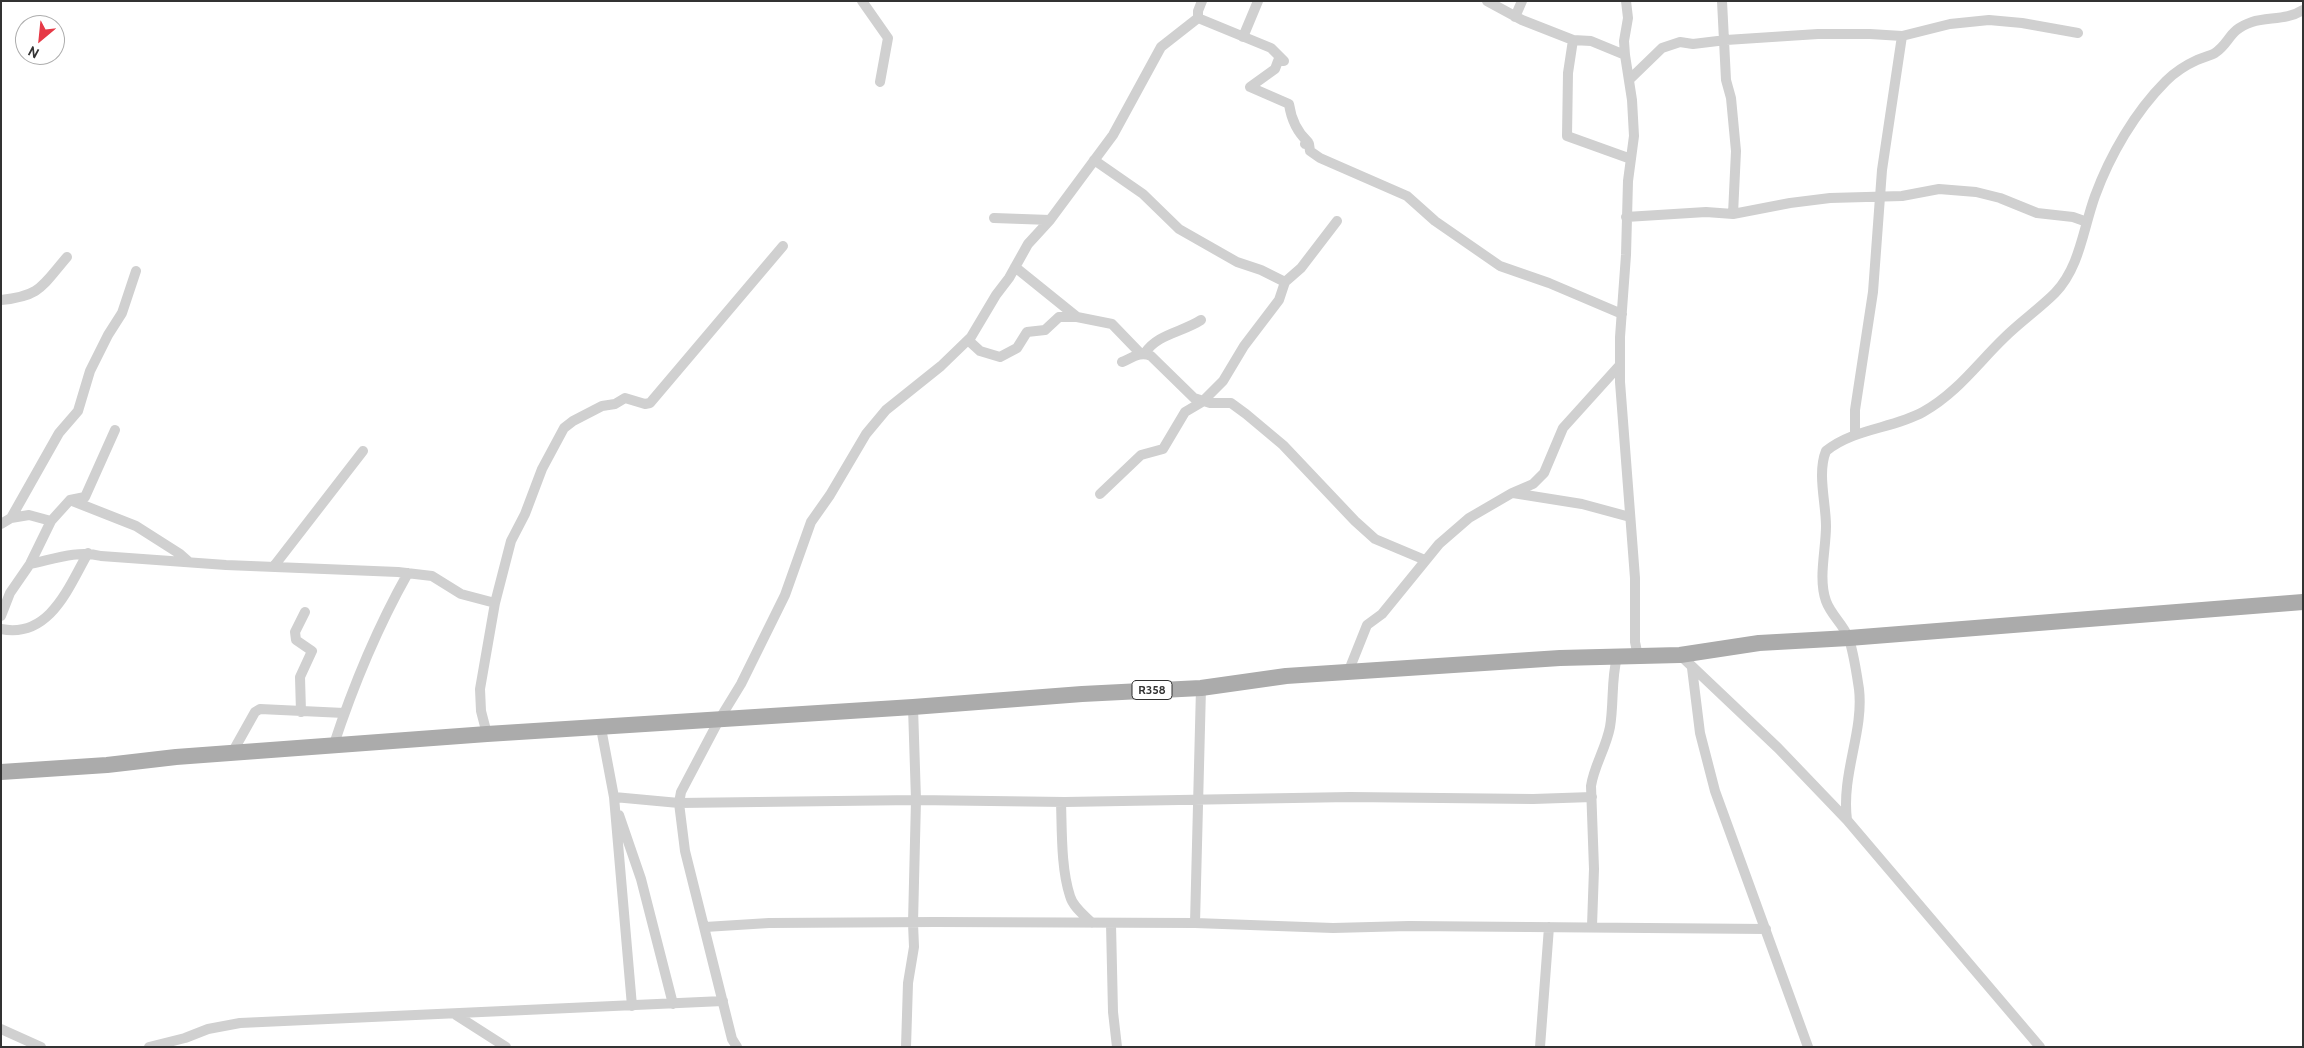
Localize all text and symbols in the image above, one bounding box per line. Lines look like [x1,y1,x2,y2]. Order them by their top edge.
north arrow [15,15,65,65]
text: N [25,42,42,63]
road number: R358 [1132,680,1172,700]

